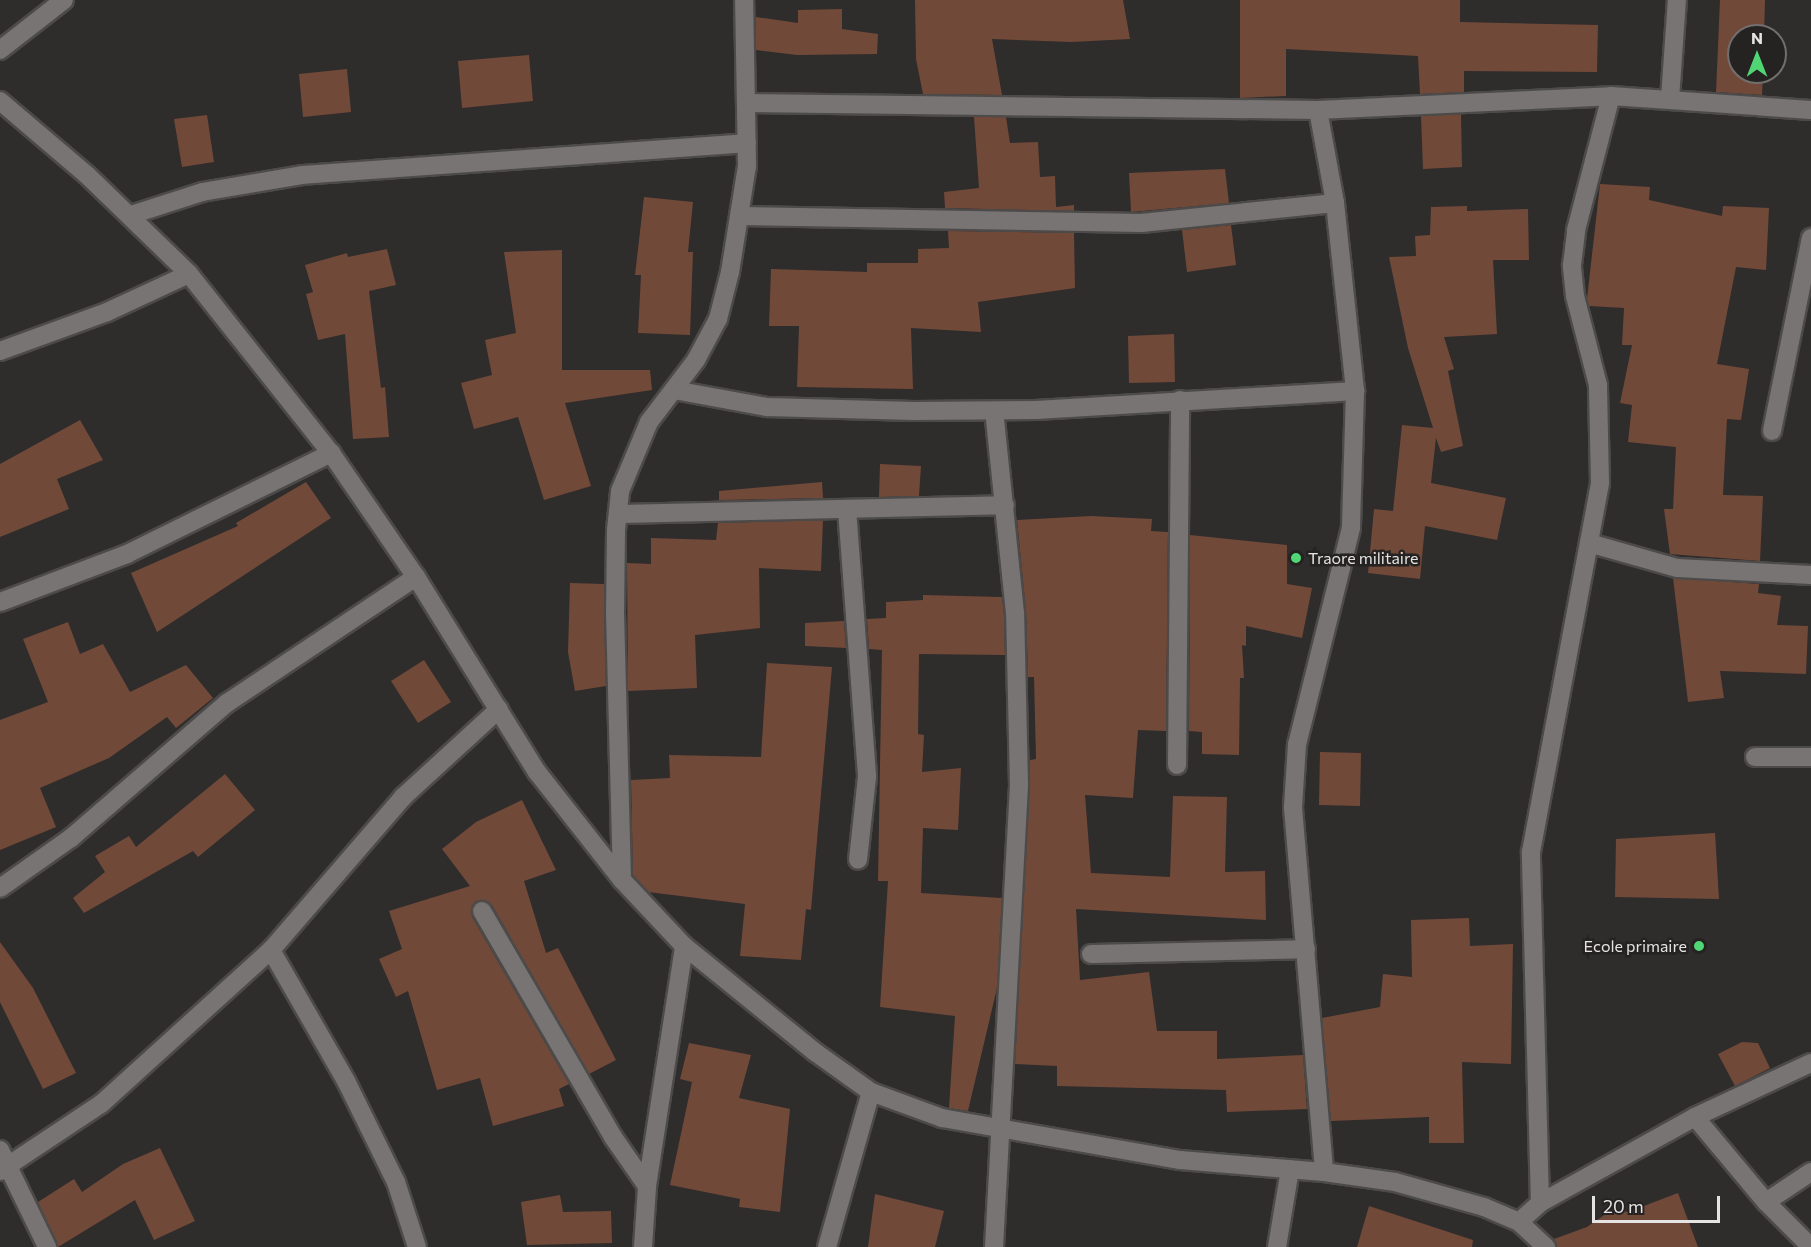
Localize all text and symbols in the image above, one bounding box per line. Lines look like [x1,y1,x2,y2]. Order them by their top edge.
north arrow [1727,24,1787,84]
text: N [1751,28,1763,47]
place label: Traore militaire [1308,548,1419,568]
marker: Traore militaire [1289,551,1303,565]
place label: Ecole primaire [1584,936,1687,956]
marker: Ecole primaire [1692,939,1706,953]
scale bar [1595,1184,1722,1222]
text: 20 m [1603,1195,1644,1217]

